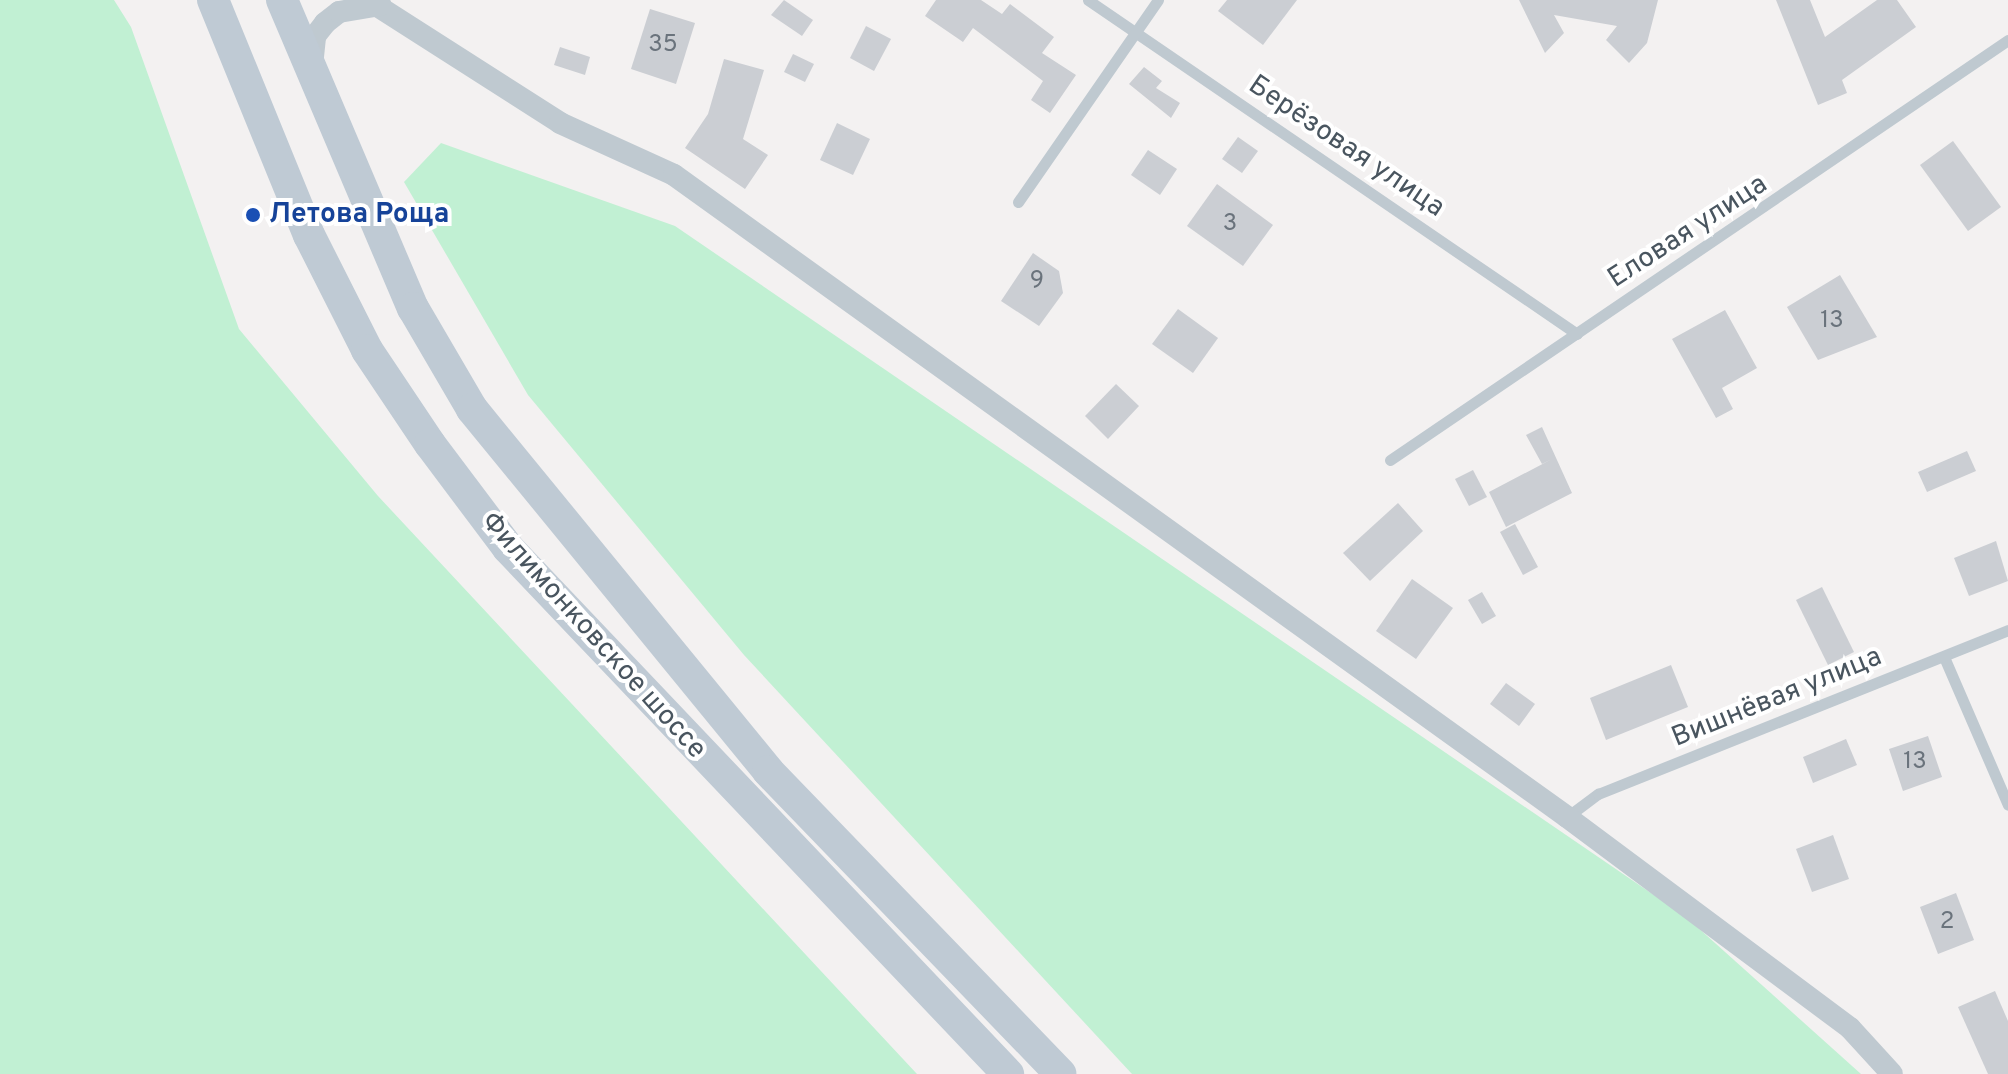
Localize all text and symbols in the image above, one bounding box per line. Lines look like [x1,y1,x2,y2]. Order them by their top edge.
house number: 35 [648,32,678,60]
street label: Берёзовая улица [1241,69,1451,225]
street label: Еловая улица [1602,168,1774,296]
place label: Летова Роща [269,198,449,232]
marker: Летова Роща [244,206,262,224]
house number: 3 [1223,211,1237,239]
house number: 9 [1030,268,1044,296]
house number: 13 [1820,308,1844,336]
street label: Филимонковское шоссе [473,506,713,766]
street label: Вишнёвая улица [1667,641,1887,755]
house number: 13 [1903,749,1927,777]
house number: 2 [1940,909,1954,937]

